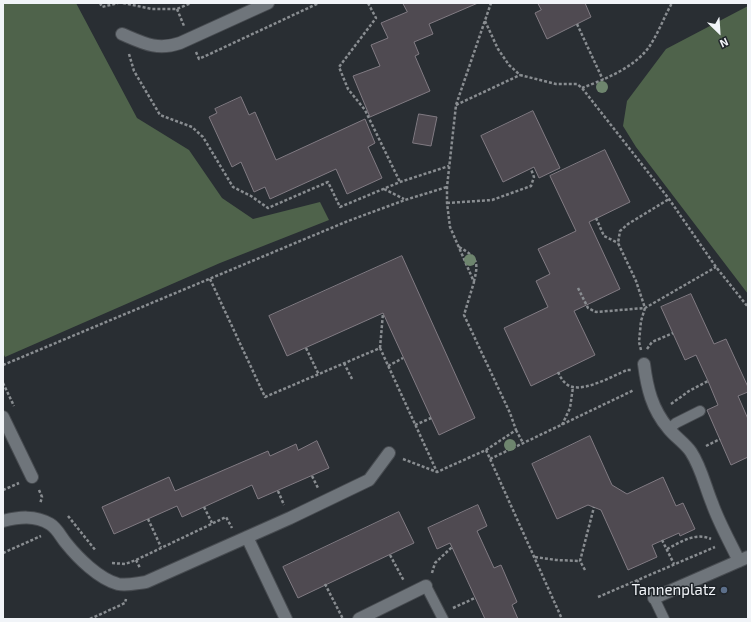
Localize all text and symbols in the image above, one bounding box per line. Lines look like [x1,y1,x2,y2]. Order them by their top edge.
north arrow [699,12,739,52]
text: N [718,36,731,51]
place label: Tannenplatz [632,581,716,599]
marker: Tannenplatz [719,585,729,595]

